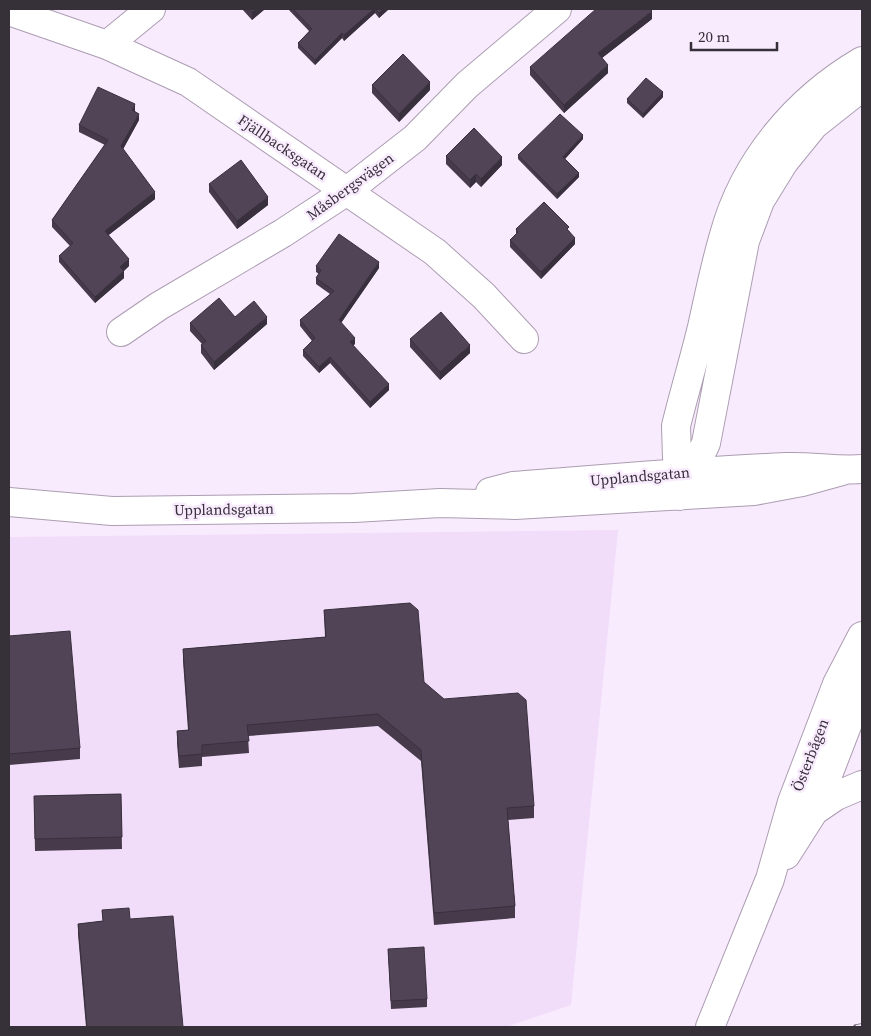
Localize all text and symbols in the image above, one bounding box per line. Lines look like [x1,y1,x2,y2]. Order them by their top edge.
scale bar [691,20,777,52]
text: 20 m [698,26,730,47]
street label: Fjällbacksgatan [234,109,332,185]
street label: Måsbergsvägen [302,147,398,225]
street label: Upplandsgatan [589,461,691,491]
street label: Upplandsgatan [174,498,274,520]
street label: Österbågen [787,716,833,794]

